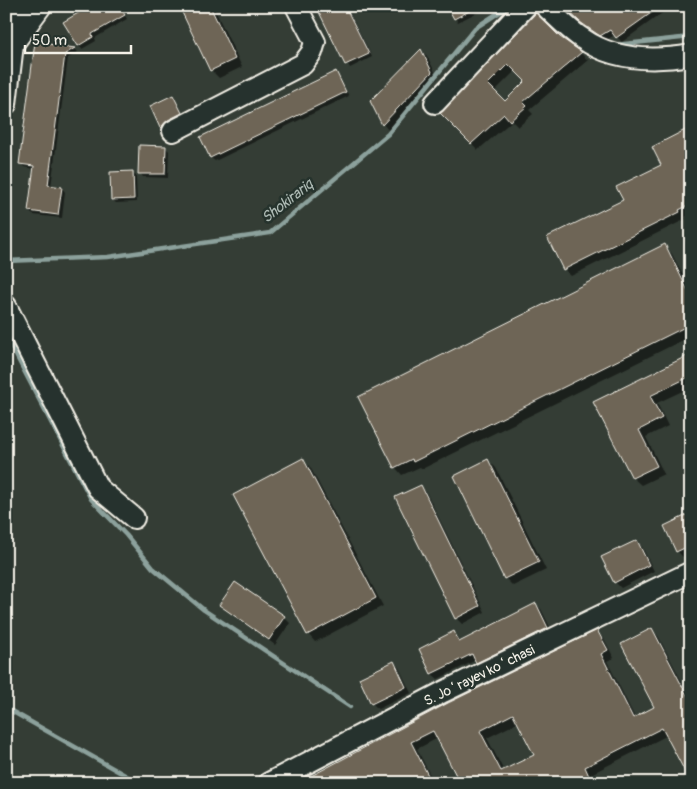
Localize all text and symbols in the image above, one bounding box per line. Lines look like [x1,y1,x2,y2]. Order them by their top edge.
scale bar [25,22,131,54]
text: 50 m [32,31,67,50]
water label: Shokirariq [258,174,318,227]
street label: S. Joʻrayev koʻchasi [421,641,538,710]

